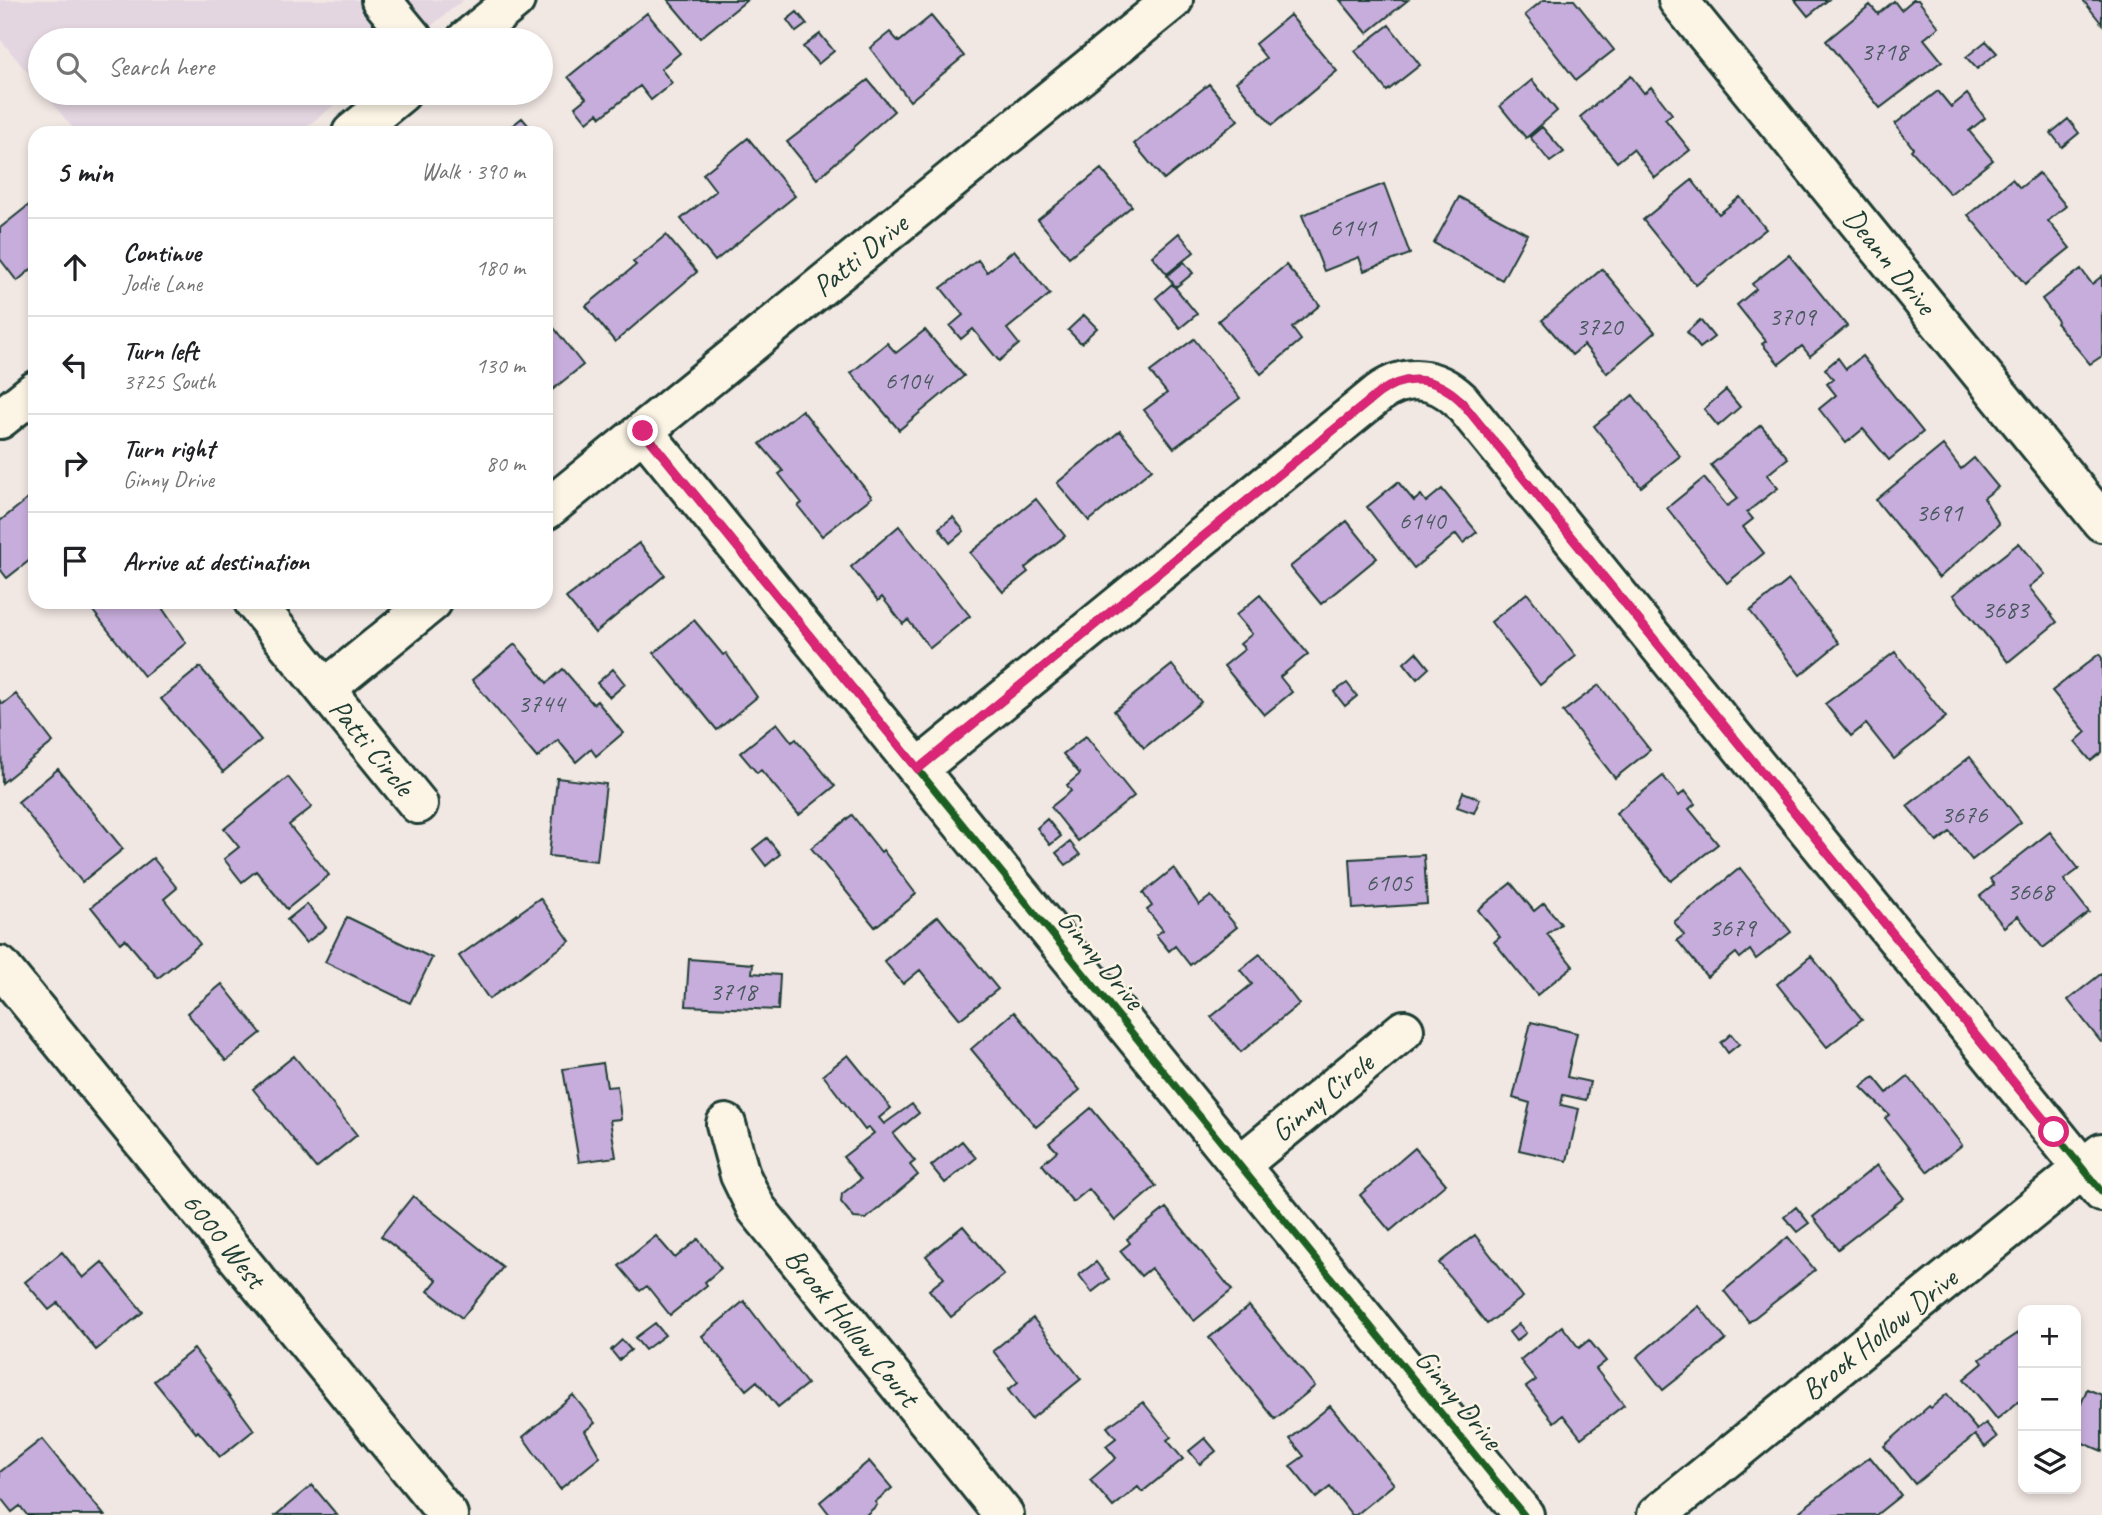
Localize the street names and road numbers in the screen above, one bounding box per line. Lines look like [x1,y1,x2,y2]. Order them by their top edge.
street label: Deann Drive [1835,200,1946,324]
street label: Patti Drive [805,204,917,305]
street label: Patti Circle [321,690,424,805]
street label: Ginny Drive [1049,901,1154,1019]
street label: Ginny Circle [1263,1043,1383,1150]
street label: 6000 West [174,1184,276,1298]
street label: Brook Hollow Court [776,1240,930,1416]
street label: Brook Hollow Drive [1793,1258,1967,1409]
street label: Ginny Drive [1407,1341,1512,1459]

